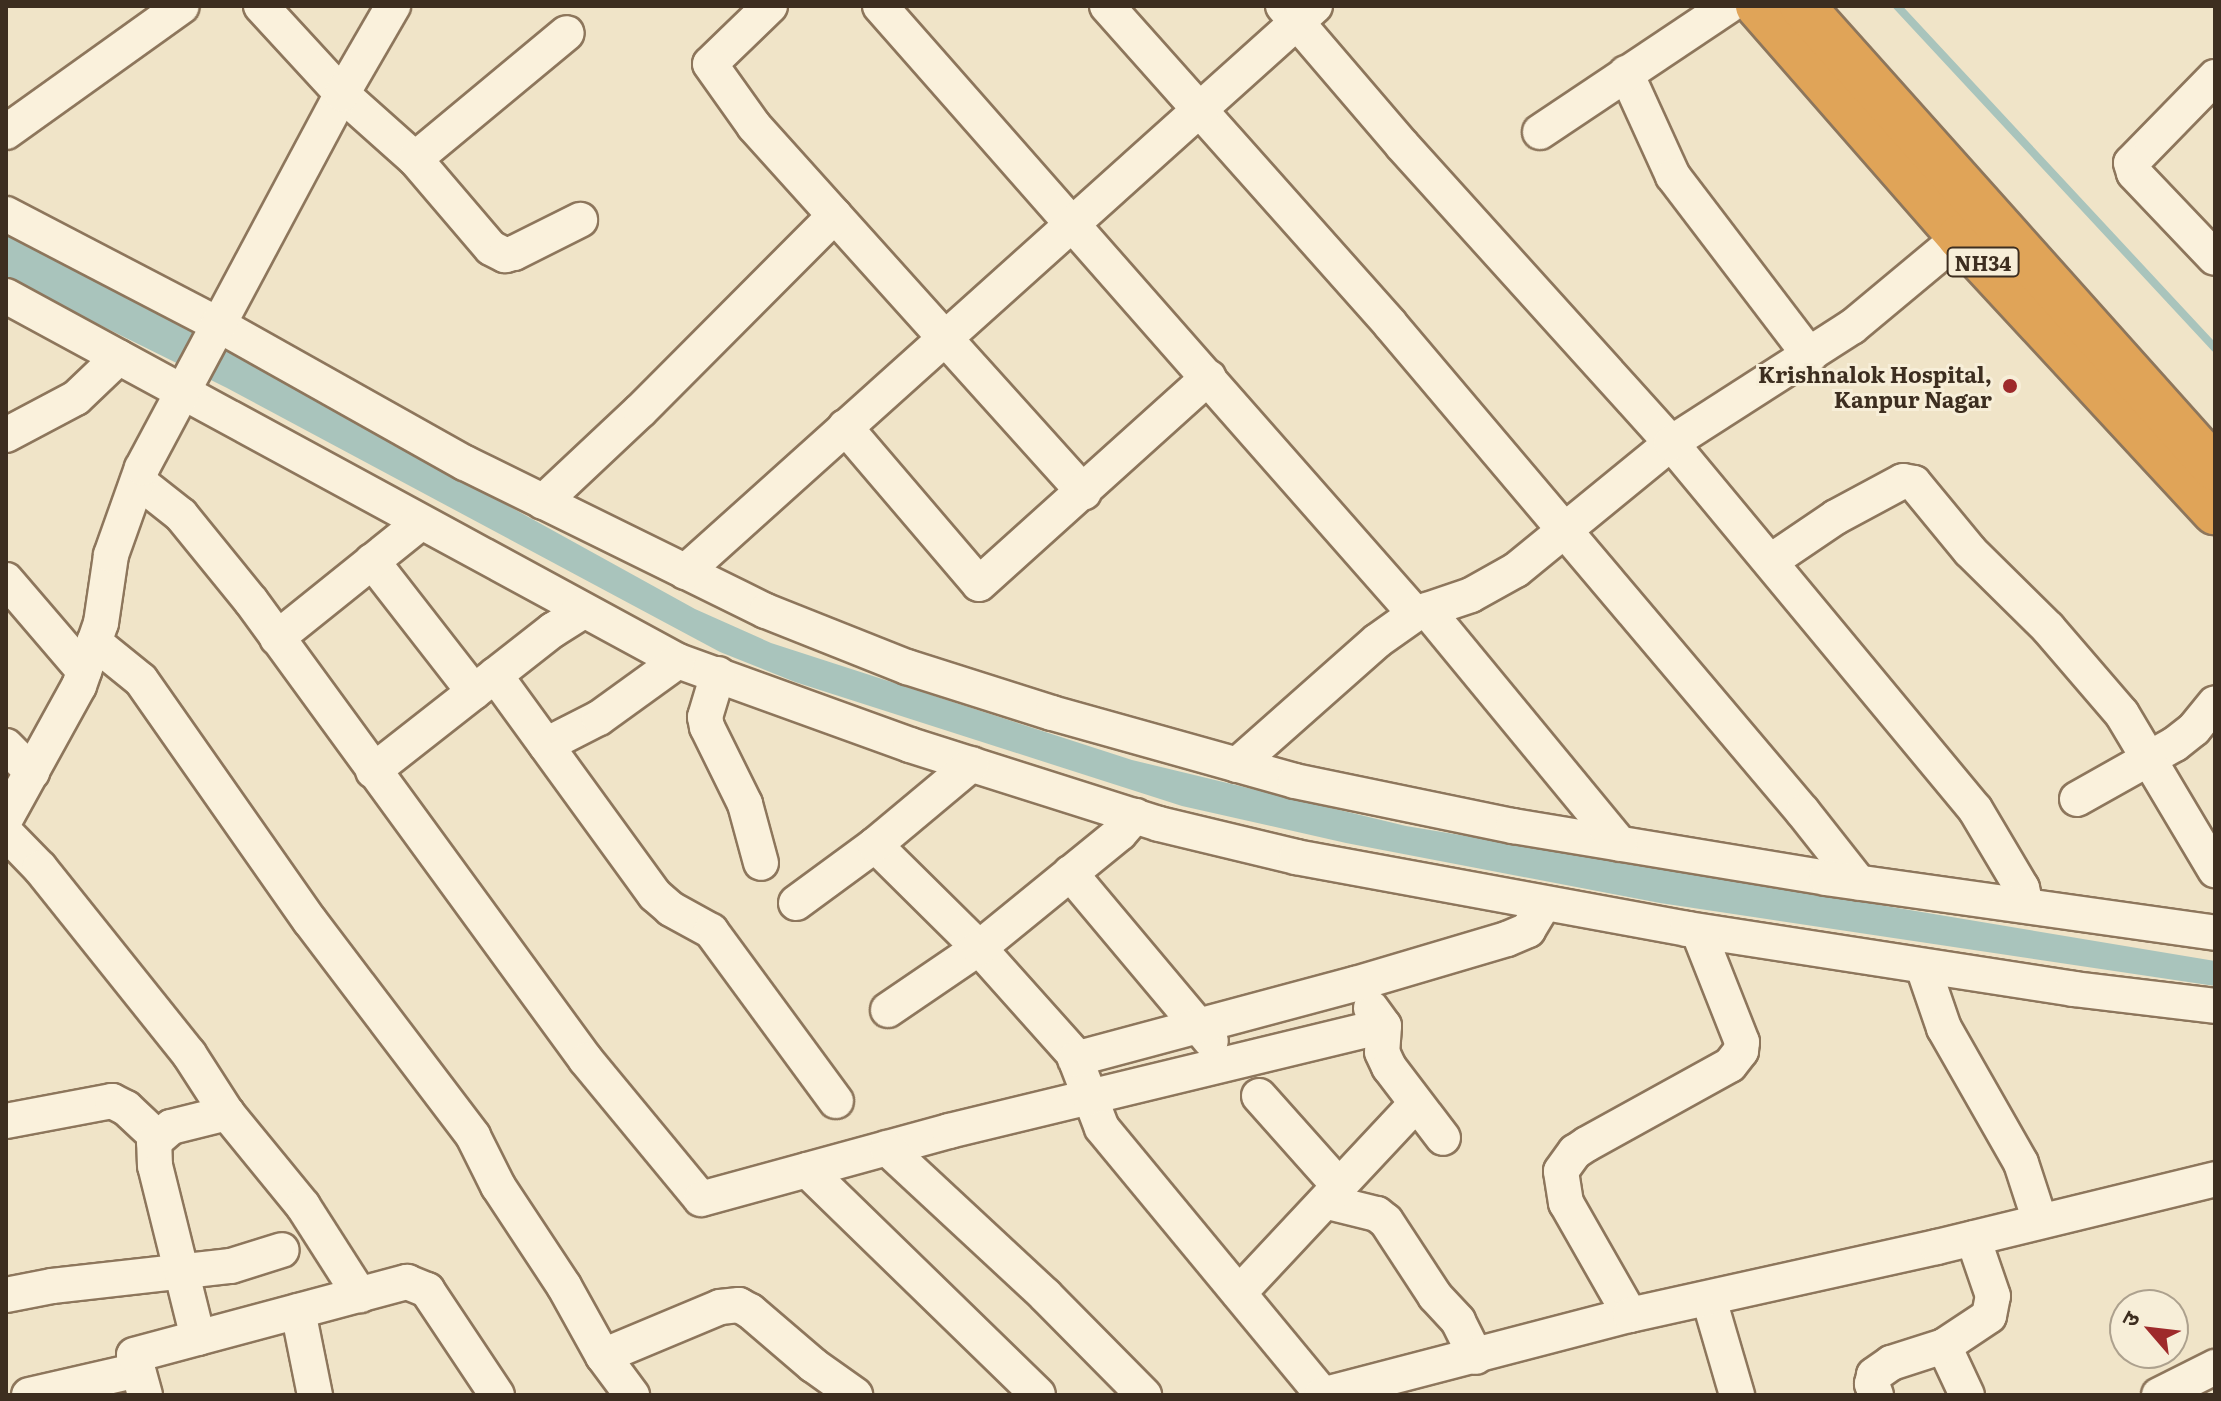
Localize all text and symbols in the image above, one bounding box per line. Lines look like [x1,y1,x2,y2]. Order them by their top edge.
road number: NH34 [1945,246,2021,278]
place label: Krishnalok Hospital, Kanpur Nagar [1758,360,1992,412]
marker: Krishnalok Hospital, Kanpur Nagar [1999,375,2021,397]
north arrow [2109,1289,2189,1369]
text: उ [2112,1305,2147,1332]

